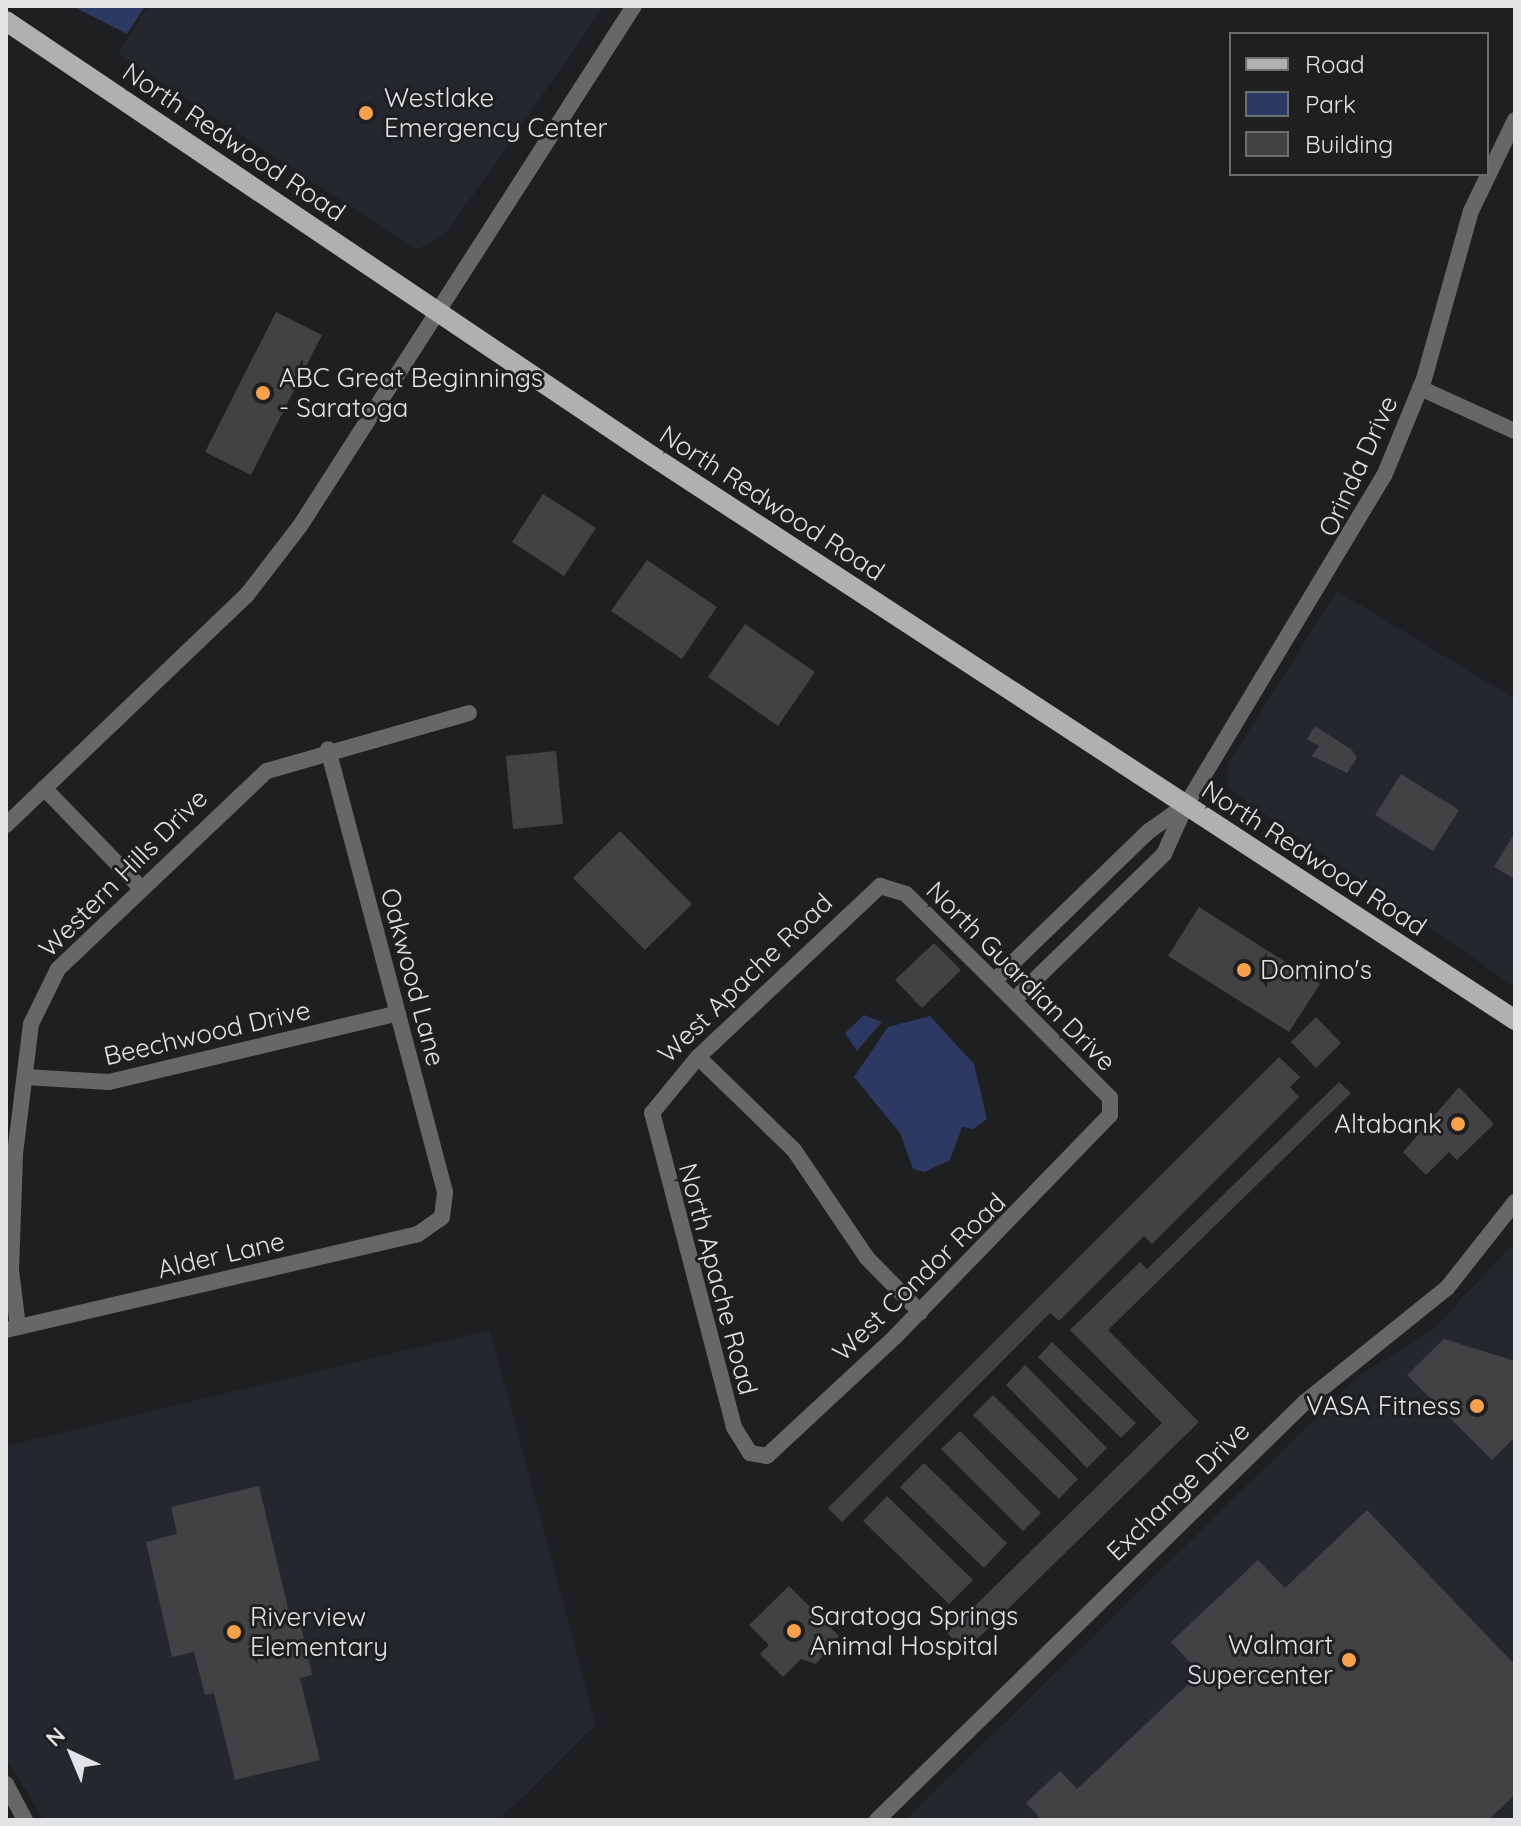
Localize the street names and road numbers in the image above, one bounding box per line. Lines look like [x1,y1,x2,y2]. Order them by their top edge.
street label: North Redwood Road [117,56,351,228]
street label: Orinda Drive [1312,391,1404,541]
street label: North Redwood Road [654,419,890,587]
street label: North Redwood Road [1196,774,1432,942]
street label: Western Hills Drive [32,782,214,964]
street label: North Guardian Drive [920,875,1122,1077]
street label: Oakwood Lane [374,885,452,1069]
street label: West Apache Road [651,887,839,1069]
street label: Beechwood Drive [101,994,313,1072]
street label: North Apache Road [672,1160,764,1398]
street label: West Condor Road [826,1186,1012,1368]
street label: Alder Lane [154,1225,288,1285]
street label: Exchange Drive [1100,1415,1256,1567]

